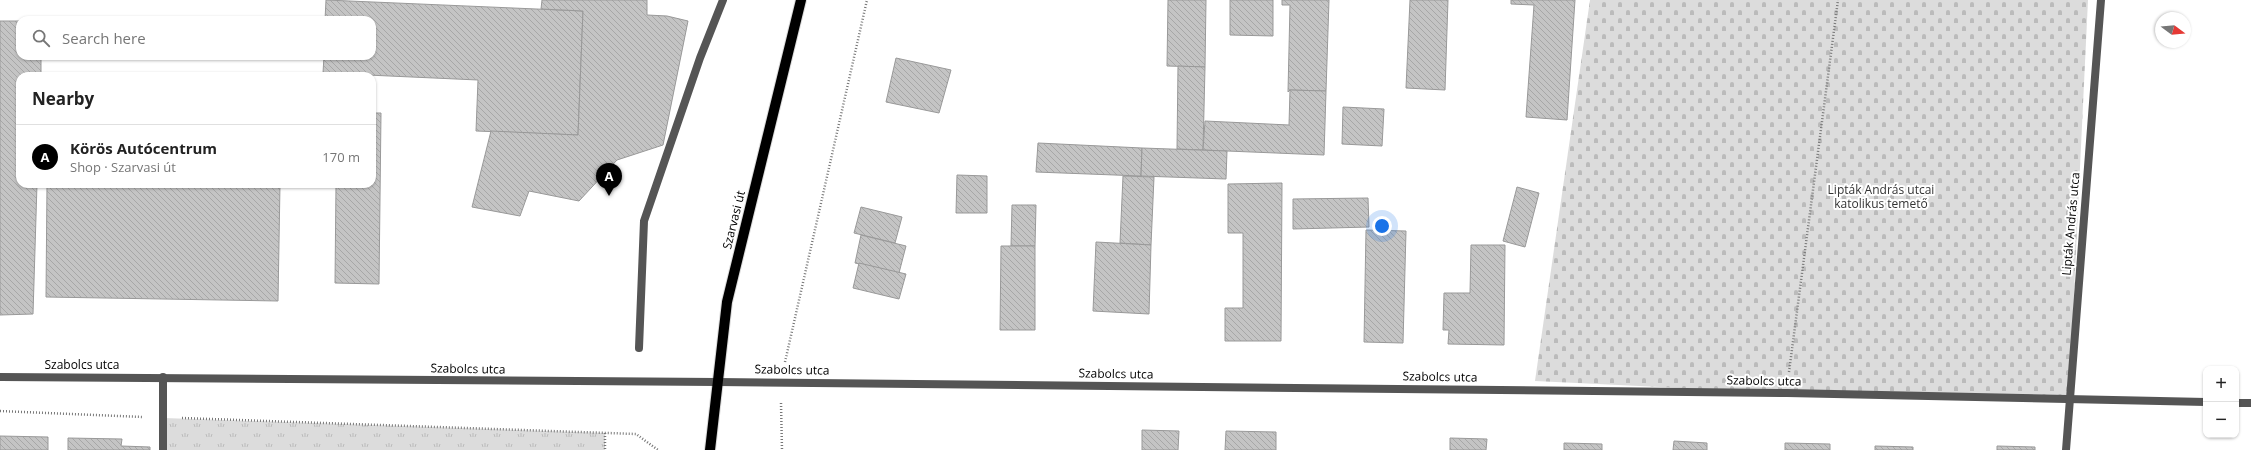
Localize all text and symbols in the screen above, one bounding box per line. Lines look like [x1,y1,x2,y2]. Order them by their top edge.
north arrow [2155,12,2191,48]
search box [16,16,376,60]
icon: search [30,27,52,49]
text: Search here [62,28,146,48]
text: Nearby [32,87,94,110]
text: Körös Autócentrum [70,138,217,158]
text: A [41,148,49,166]
text: 170 m [322,148,360,166]
text: Shop · Szarvasi út [70,158,176,176]
pin: A [596,163,622,196]
street label: Lipták András utca [2058,172,2083,276]
park label: Lipták András utcai katolikus temető [1828,181,1934,212]
street label: Szarvasi út [718,189,749,251]
your location [1372,216,1392,236]
street label: Szabolcs utca [44,356,120,373]
street label: Szabolcs utca [430,359,506,378]
street label: Szabolcs utca [754,360,830,379]
street label: Szabolcs utca [1078,364,1154,383]
map controls [2203,366,2239,438]
button: + [2203,366,2239,402]
street label: Szabolcs utca [1402,367,1478,386]
street label: Szabolcs utca [1726,371,1802,390]
button: − [2203,402,2239,438]

